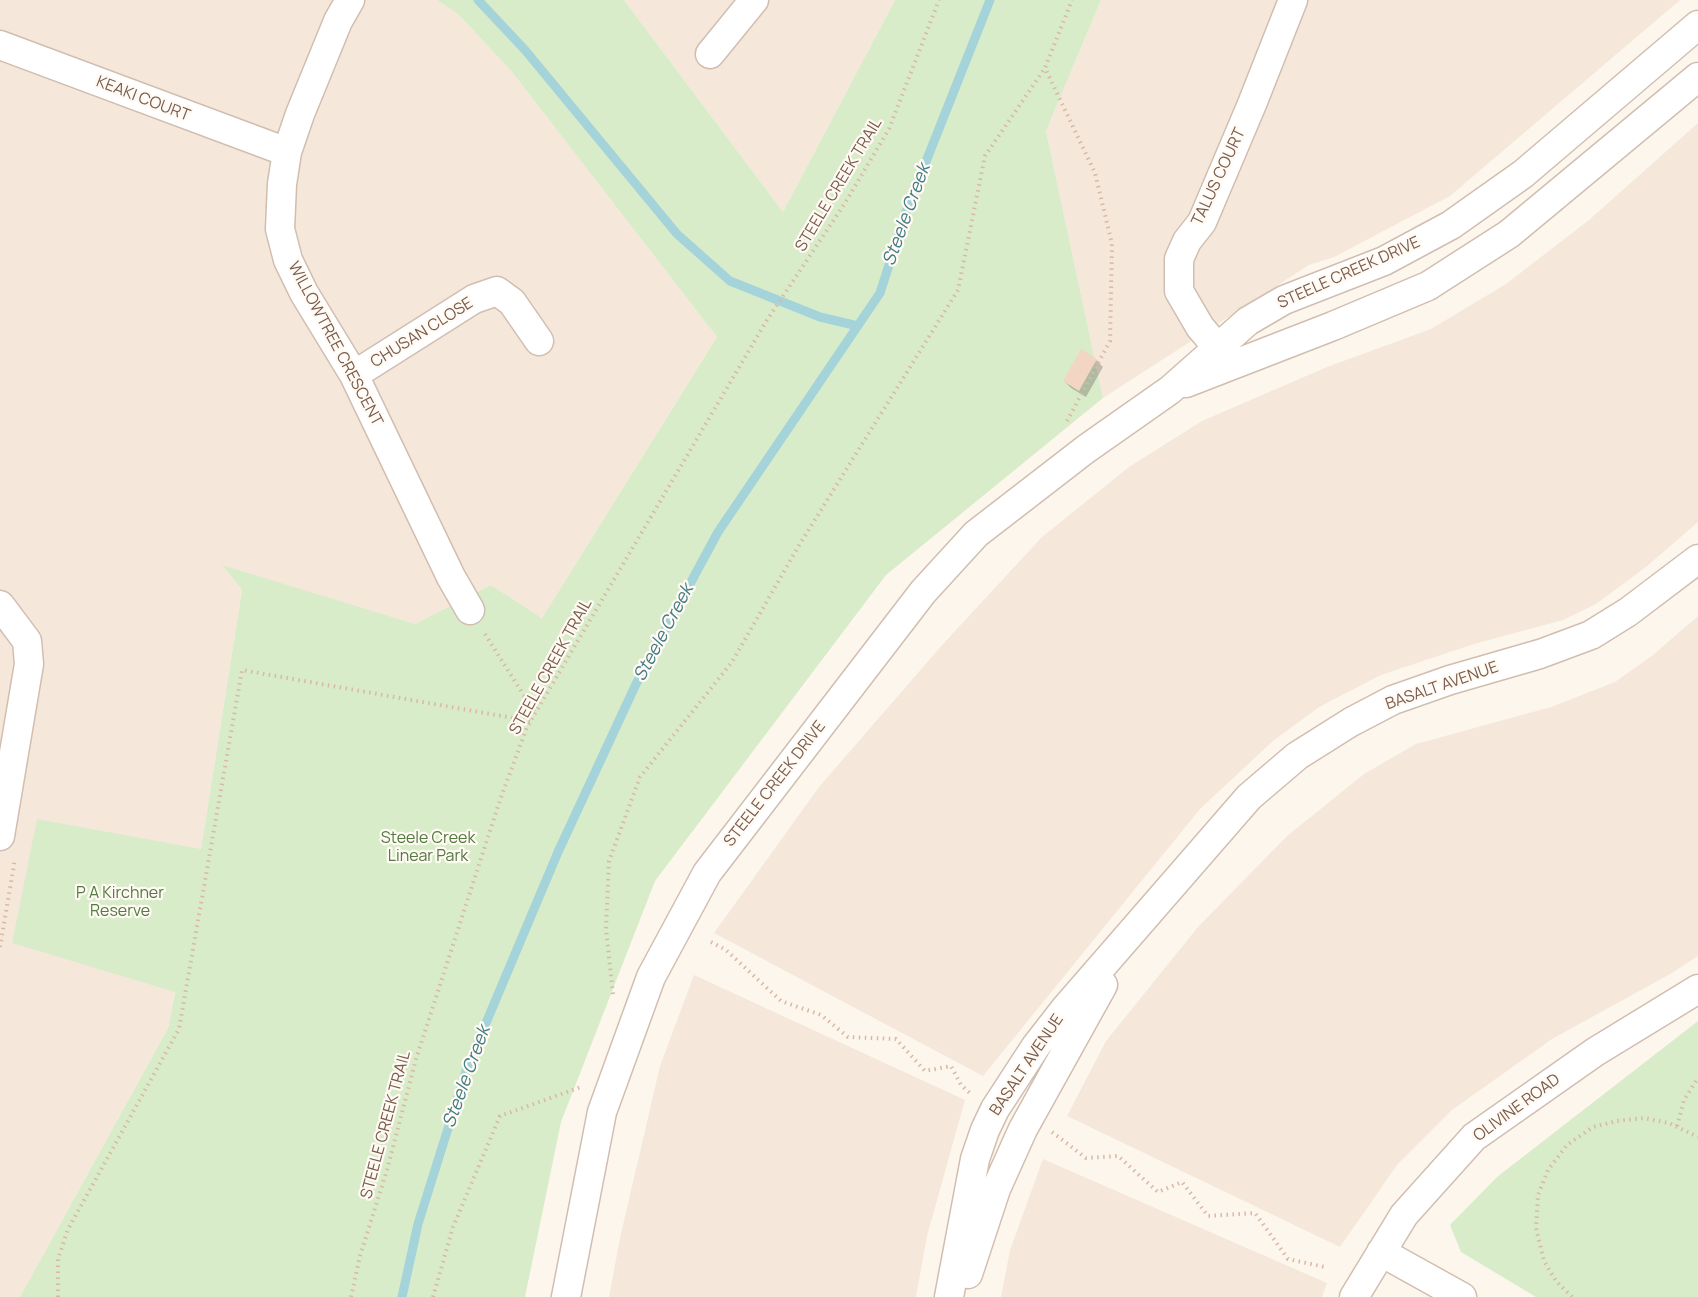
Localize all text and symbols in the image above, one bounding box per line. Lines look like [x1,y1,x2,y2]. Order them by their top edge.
street label: KEAKI COURT [93,72,193,126]
street label: STEELE CREEK TRAIL [792,115,886,255]
street label: TALUS COURT [1188,125,1250,229]
water label: Steele Creek [879,161,935,269]
street label: STEELE CREEK DRIVE [1275,233,1423,313]
street label: WILLOWTREE CRESCENT [284,259,386,429]
street label: CHUSAN CLOSE [367,294,477,372]
water label: Steele Creek [629,581,699,685]
street label: STEELE CREEK TRAIL [506,596,596,738]
street label: BASALT AVENUE [1383,658,1501,714]
street label: STEELE CREEK DRIVE [720,717,830,851]
park label: Steele Creek Linear Park [381,829,475,867]
park label: P A Kirchner Reserve [76,884,164,922]
street label: BASALT AVENUE [986,1011,1068,1119]
water label: Steele Creek [439,1023,495,1131]
street label: STEELE CREEK TRAIL [357,1049,415,1201]
street label: OLIVINE ROAD [1470,1070,1564,1146]

